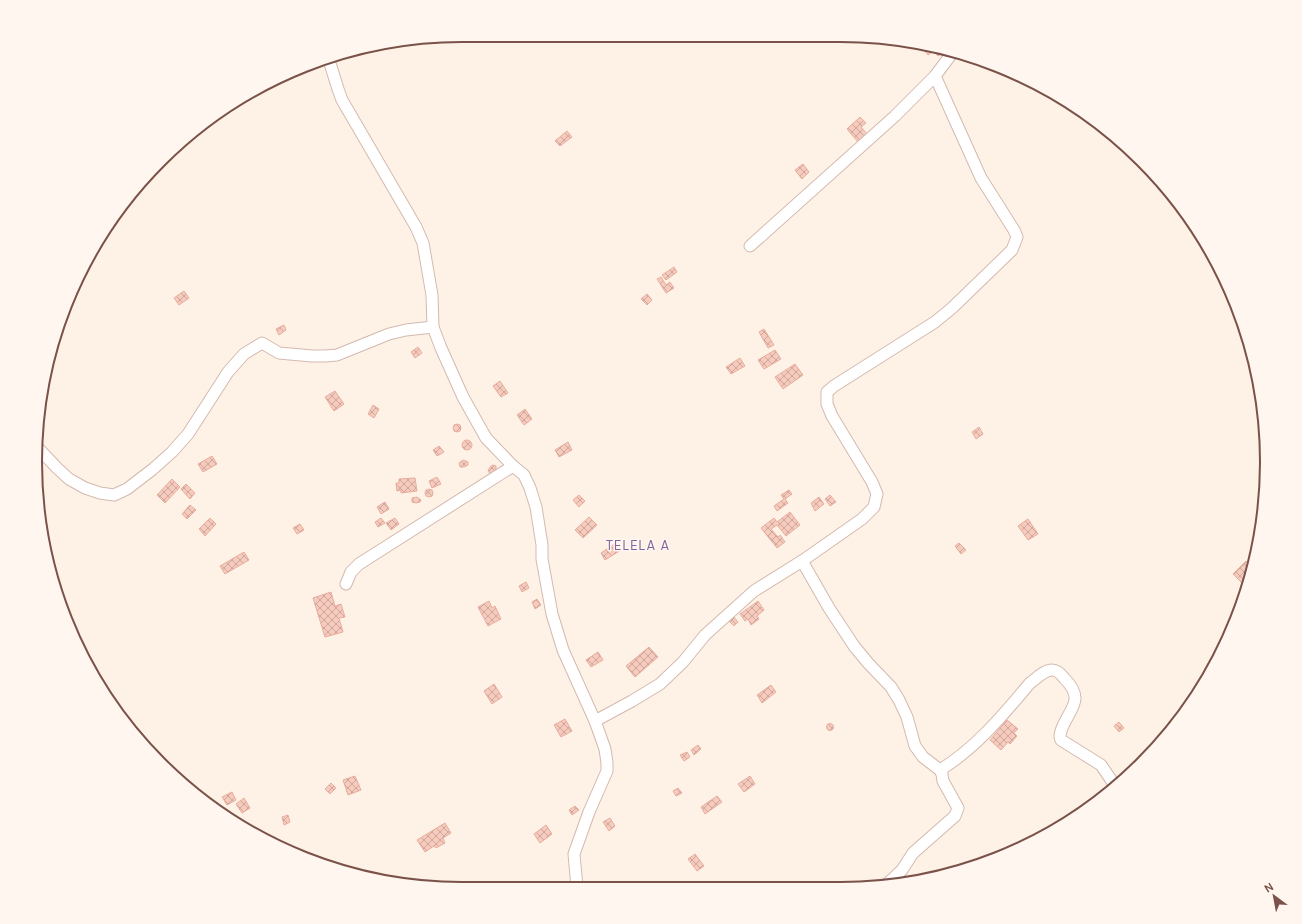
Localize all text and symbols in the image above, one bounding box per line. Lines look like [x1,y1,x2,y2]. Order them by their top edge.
district label: TELELA A [606,537,670,554]
north arrow [1254,876,1294,916]
text: N [1262,879,1276,896]

